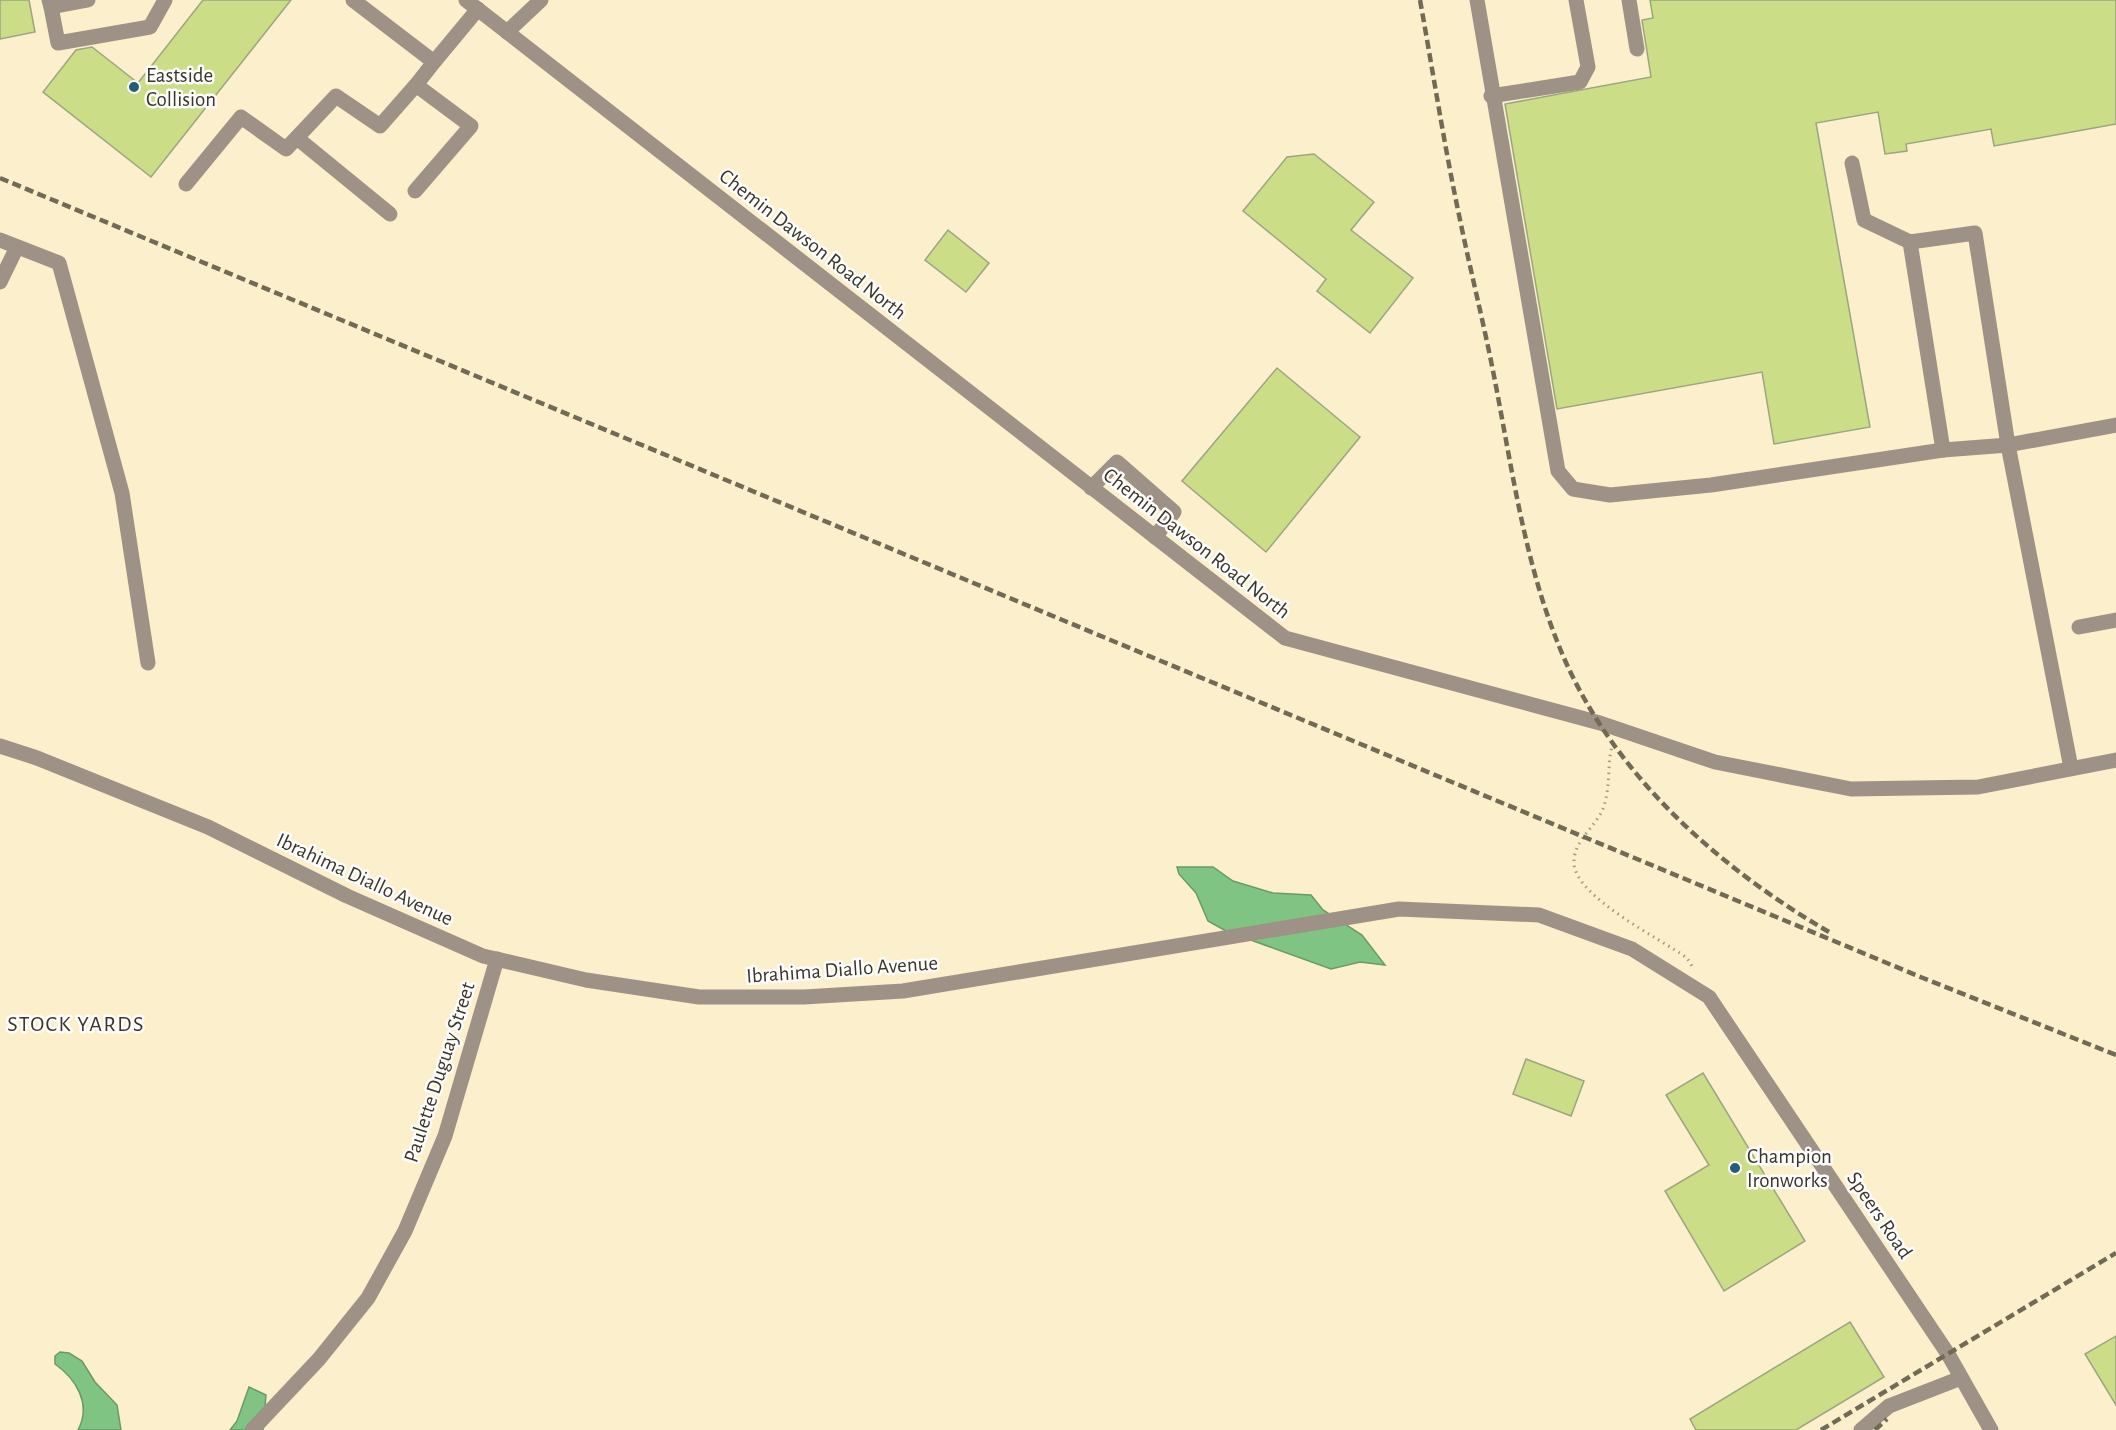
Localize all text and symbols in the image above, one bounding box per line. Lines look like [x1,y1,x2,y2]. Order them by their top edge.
place label: Eastside Collision [146,65,216,110]
marker: Eastside Collision [127,80,141,94]
street label: Chemin Dawson Road North [715,165,910,324]
street label: Chemin Dawson Road North [1099,464,1294,623]
street label: Ibrahima Diallo Avenue [273,829,456,930]
street label: Ibrahima Diallo Avenue [745,952,939,987]
street label: Paulette Duguay Street [400,979,479,1165]
district label: STOCK YARDS [7,1013,145,1035]
place label: Champion Ironworks [1747,1146,1832,1191]
marker: Champion Ironworks [1728,1161,1742,1175]
street label: Speers Road [1843,1168,1916,1263]

